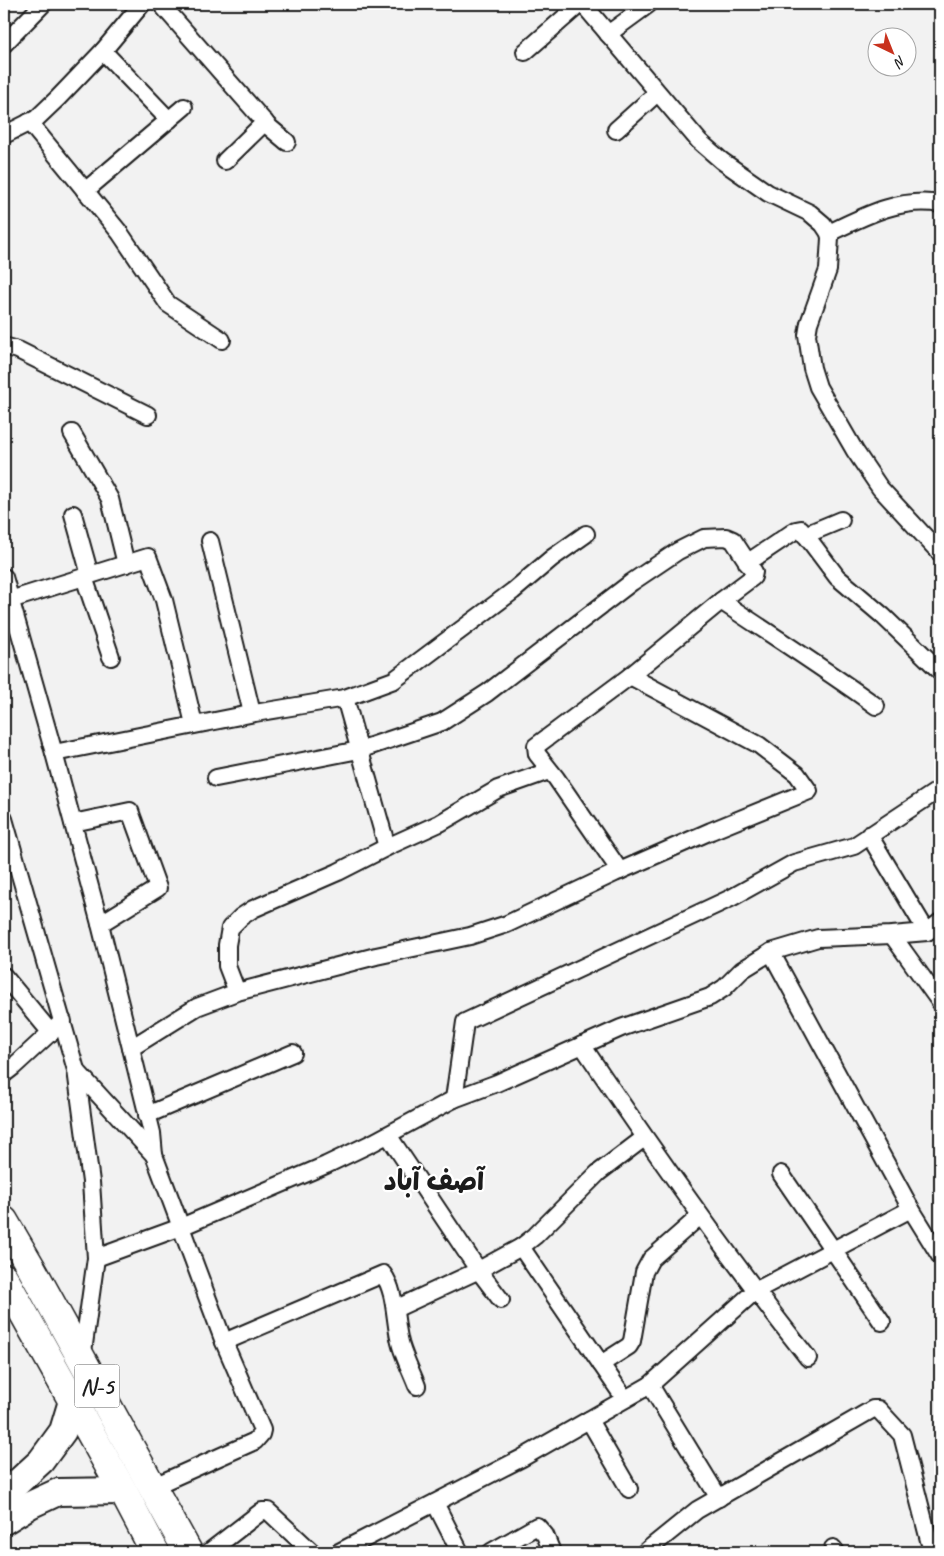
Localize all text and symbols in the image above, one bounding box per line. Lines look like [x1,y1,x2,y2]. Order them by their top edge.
north arrow [866,28,916,78]
text: N [890,52,909,72]
district label: آصف آباد [384,1163,486,1198]
road number: N-5 [74,1364,120,1408]

